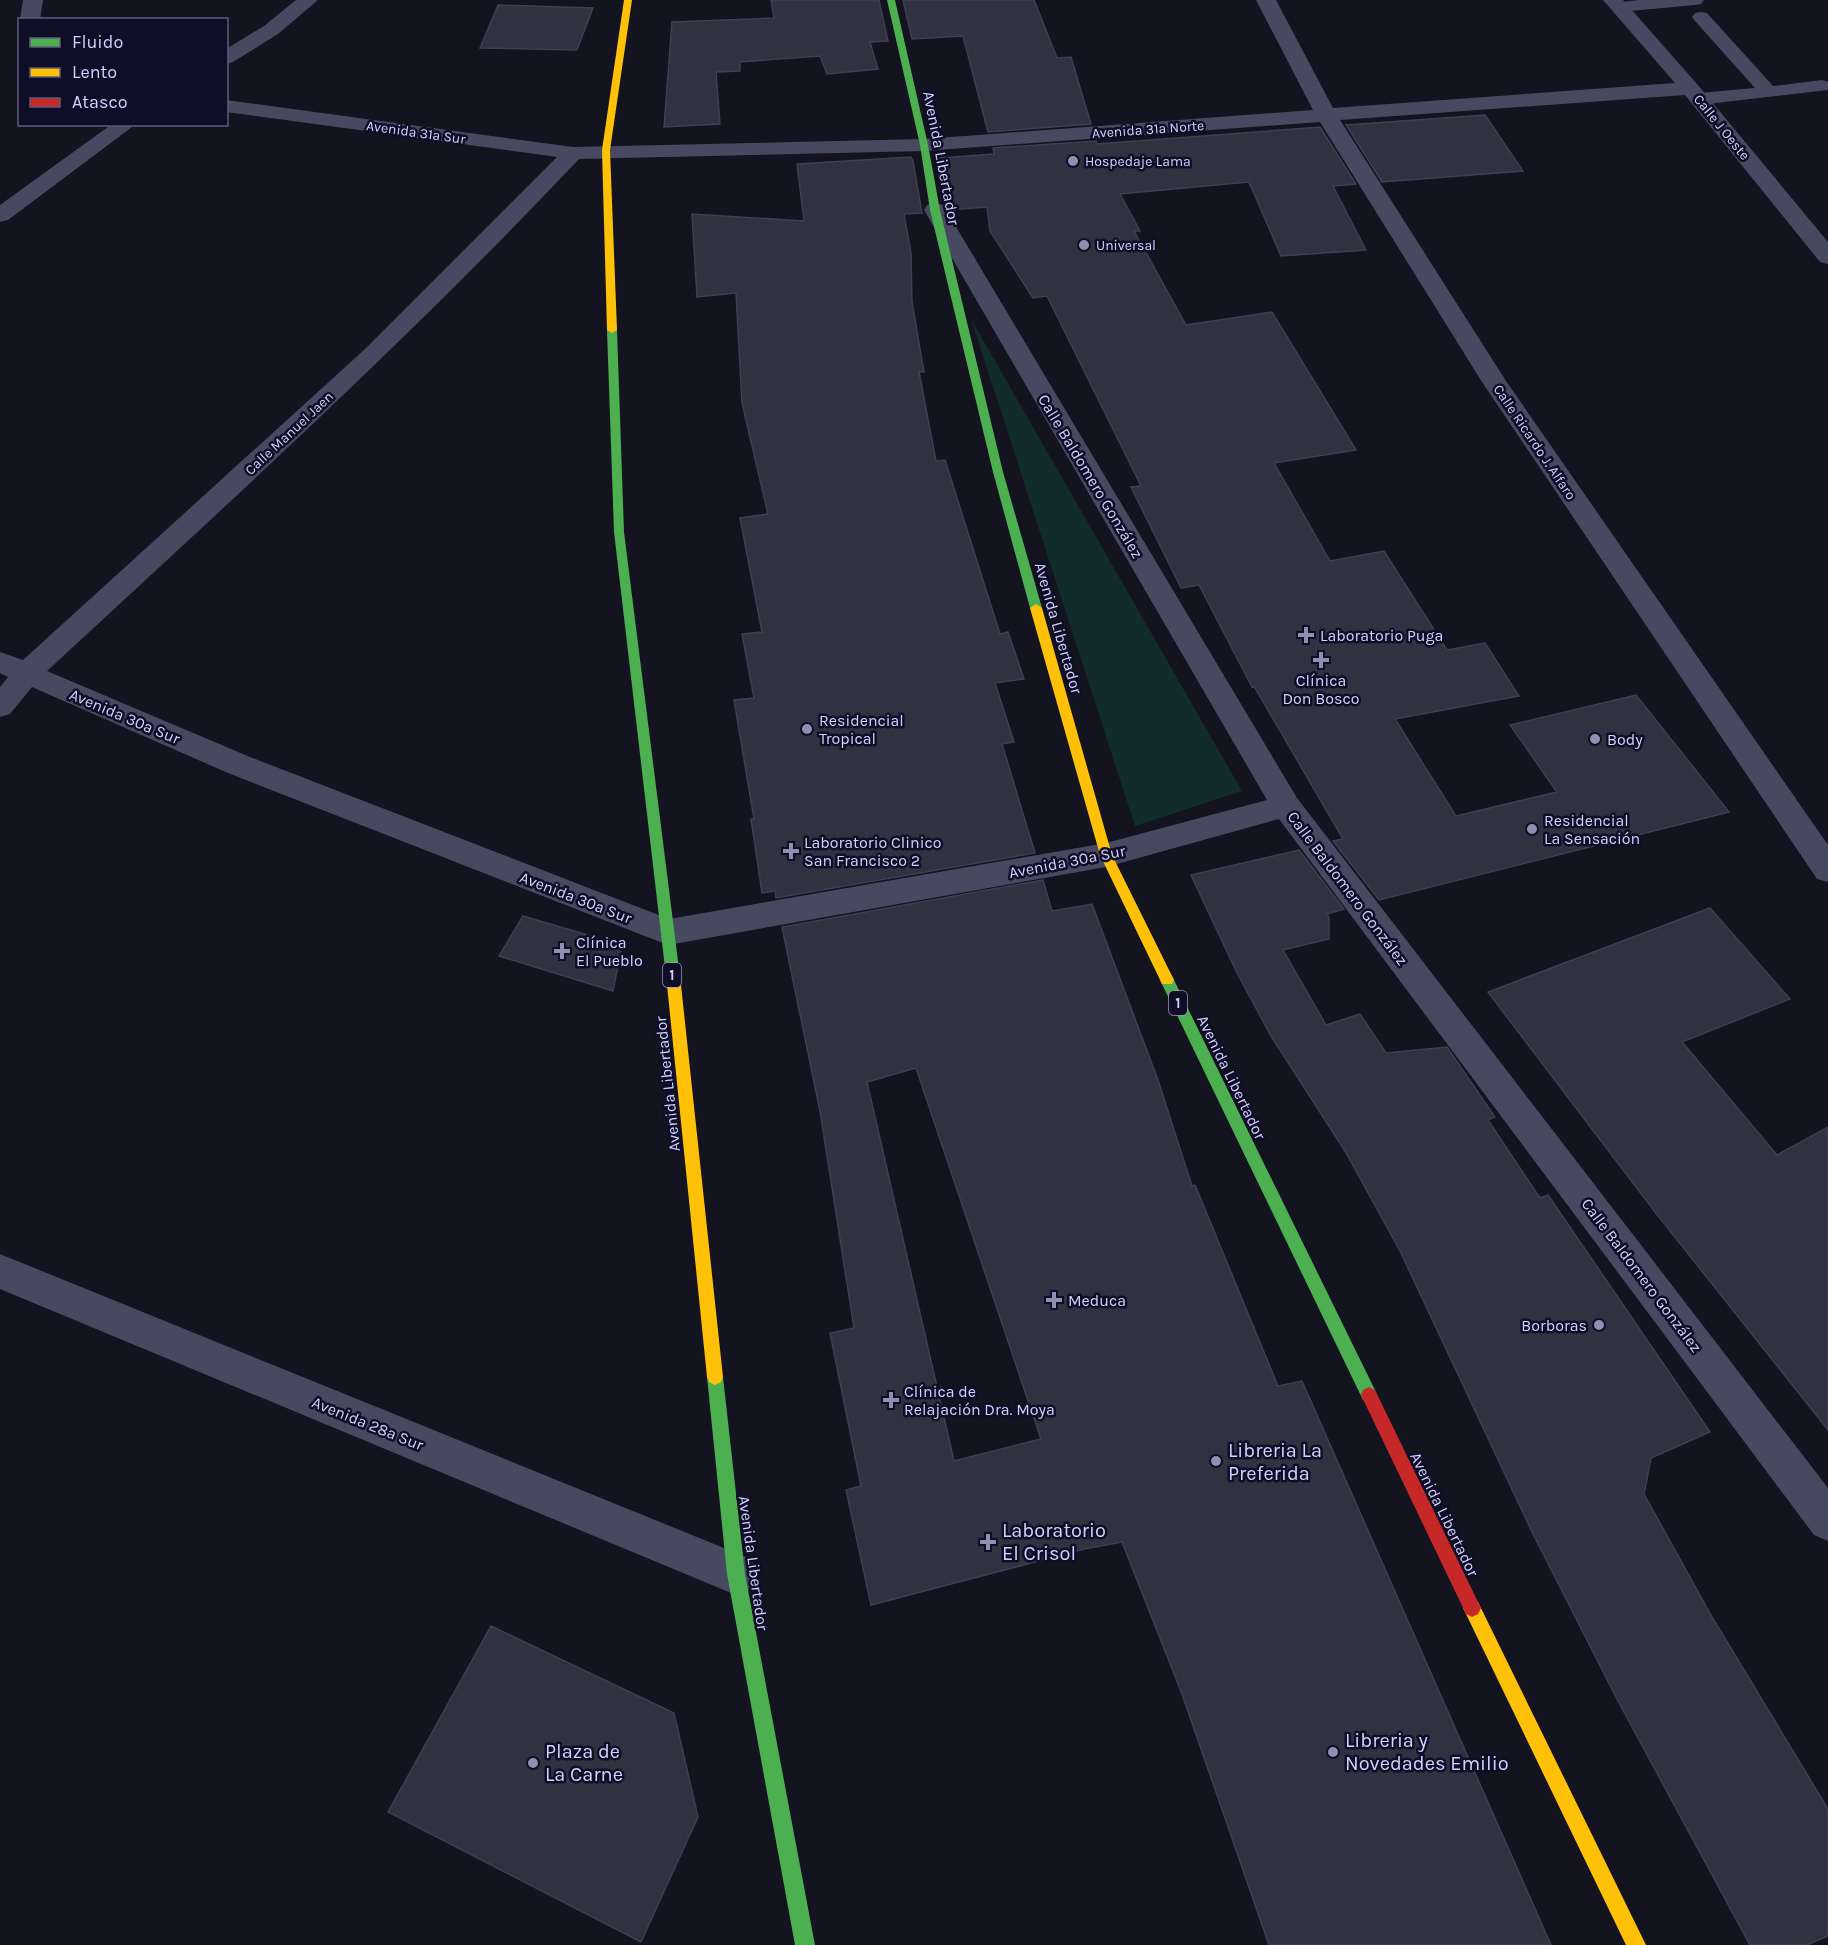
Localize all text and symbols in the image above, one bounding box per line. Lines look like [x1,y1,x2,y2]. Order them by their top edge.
legend [18,18,228,126]
text: Fluido [72,31,123,53]
text: Lento [72,61,117,83]
street label: Avenida Libertador [919,89,964,227]
text: Atasco [72,91,128,113]
street label: Calle J Oeste [1690,91,1753,164]
street label: Avenida 31a Sur [365,117,467,148]
street label: Avenida 31a Norte [1091,117,1205,142]
place label: Hospedaje Lama [1085,153,1191,170]
marker: Hospedaje Lama [1066,154,1080,168]
place label: Universal [1096,237,1156,254]
marker: Universal [1077,238,1091,252]
street label: Calle Ricardo J. Alfaro [1490,381,1579,503]
street label: Calle Manuel Jaen [242,388,337,479]
street label: Calle Baldomero González [1034,391,1147,562]
street label: Avenida Libertador [1031,560,1086,696]
marker: Laboratorio Puga [1297,626,1315,644]
place label: Laboratorio Puga [1320,626,1443,645]
marker: Clínica Don Bosco [1312,651,1330,669]
place label: Clínica Don Bosco [1283,671,1359,708]
street label: Avenida 30a Sur [67,685,183,748]
place label: Residencial Tropical [819,711,904,748]
marker: Residencial Tropical [800,722,814,736]
place label: Body [1607,730,1643,749]
marker: Body [1588,732,1602,746]
street label: Calle Baldomero González [1283,808,1412,969]
place label: Residencial La Sensación [1544,811,1640,848]
marker: Residencial La Sensación [1525,822,1539,836]
place label: Laboratorio Clinico San Francisco 2 [804,833,941,870]
street label: Avenida 30a Sur [1007,841,1127,882]
marker: Laboratorio Clinico San Francisco 2 [782,842,800,860]
street label: Avenida 30a Sur [517,867,635,928]
place label: Clínica El Pueblo [576,933,643,970]
marker: Clínica El Pueblo [553,942,571,960]
road number: 1 [663,963,681,987]
road number: 1 [1169,991,1187,1015]
street label: Avenida Libertador [1193,1012,1270,1143]
street label: Avenida Libertador [651,1015,684,1153]
street label: Calle Baldomero González [1577,1195,1706,1356]
marker: Meduca [1045,1291,1063,1309]
place label: Meduca [1068,1291,1126,1310]
place label: Borboras [1521,1316,1587,1335]
marker: Borboras [1592,1318,1606,1332]
place label: Clínica de Relajación Dra. Moya [904,1382,1055,1419]
marker: Clínica de Relajación Dra. Moya [882,1391,900,1409]
street label: Avenida 28a Sur [309,1392,426,1455]
place label: Libreria La Preferida [1228,1439,1322,1485]
street label: Avenida Libertador [1406,1449,1483,1580]
marker: Libreria La Preferida [1209,1454,1223,1468]
street label: Avenida Libertador [735,1494,772,1632]
place label: Laboratorio El Crisol [1002,1519,1106,1565]
marker: Laboratorio El Crisol [979,1533,997,1551]
place label: Libreria y Novedades Emilio [1345,1729,1509,1775]
place label: Plaza de La Carne [545,1740,623,1786]
marker: Libreria y Novedades Emilio [1326,1745,1340,1759]
marker: Plaza de La Carne [526,1756,540,1770]

